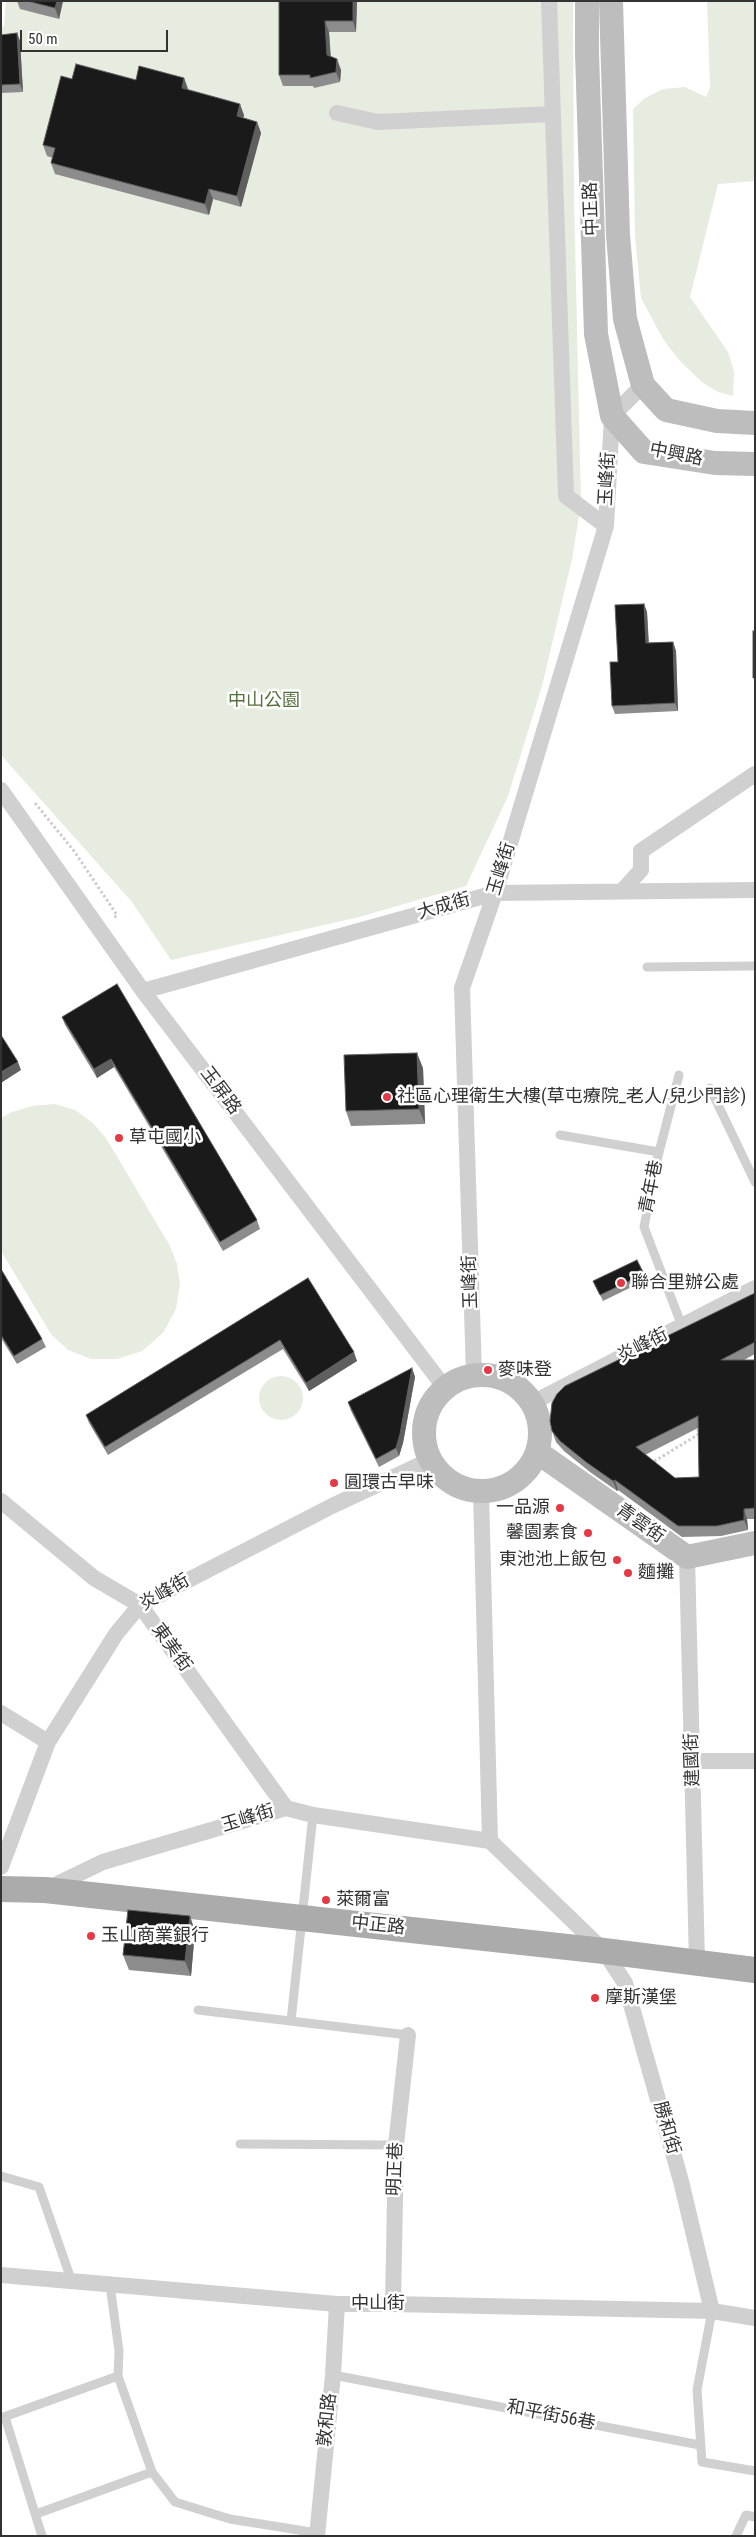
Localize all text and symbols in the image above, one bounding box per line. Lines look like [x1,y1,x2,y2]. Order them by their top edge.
scale bar [22,20,170,52]
text: 50 m [28,30,58,48]
street label: 中正路 [580,182,604,236]
street label: 中興路 [647,439,705,471]
street label: 玉峰街 [596,451,620,507]
park label: 中山公園 [228,690,300,712]
street label: 玉峰街 [484,840,520,898]
street label: 大成街 [415,889,473,925]
street label: 玉屏路 [195,1063,245,1119]
place label: 社區心理衛生大樓(草屯療院_老人/兒少門診) [397,1086,746,1108]
marker: 社區心理衛生大樓(草屯療院_老人/兒少門診) [381,1091,393,1103]
place label: 草屯國小 [129,1127,201,1149]
marker: 草屯國小 [113,1132,125,1144]
street label: 青年巷 [636,1158,668,1216]
street label: 玉峰街 [459,1255,483,1309]
place label: 聯合里辦公處 [631,1272,739,1294]
marker: 聯合里辦公處 [615,1277,627,1289]
street label: 炎峰街 [614,1324,672,1368]
place label: 麥味登 [498,1359,552,1381]
marker: 麥味登 [482,1364,494,1376]
place label: 圓環古早味 [344,1472,434,1494]
marker: 圓環古早味 [328,1477,340,1489]
place label: 一品源 [496,1497,550,1519]
street label: 青雲街 [612,1500,668,1548]
marker: 一品源 [554,1502,566,1514]
place label: 馨園素食 [506,1522,578,1544]
marker: 馨園素食 [582,1527,594,1539]
place label: 東池池上飯包 [499,1549,607,1571]
marker: 東池池上飯包 [611,1554,623,1566]
place label: 麵攤 [638,1562,674,1584]
marker: 麵攤 [622,1567,634,1579]
street label: 炎峰街 [136,1570,194,1616]
street label: 東美街 [146,1620,196,1676]
street label: 建國街 [681,1733,705,1787]
street label: 玉峰街 [219,1801,277,1837]
place label: 萊爾富 [336,1889,390,1911]
marker: 萊爾富 [320,1894,332,1906]
street label: 中正路 [350,1912,406,1940]
place label: 玉山商業銀行 [101,1925,209,1947]
marker: 玉山商業銀行 [85,1930,97,1942]
place label: 摩斯漢堡 [605,1987,677,2009]
marker: 摩斯漢堡 [589,1992,601,2004]
street label: 勝和街 [648,2099,684,2157]
street label: 明正巷 [384,2142,408,2196]
street label: 中山街 [351,2293,405,2315]
street label: 敦和路 [314,2392,342,2448]
street label: 和平街56巷 [505,2397,597,2435]

